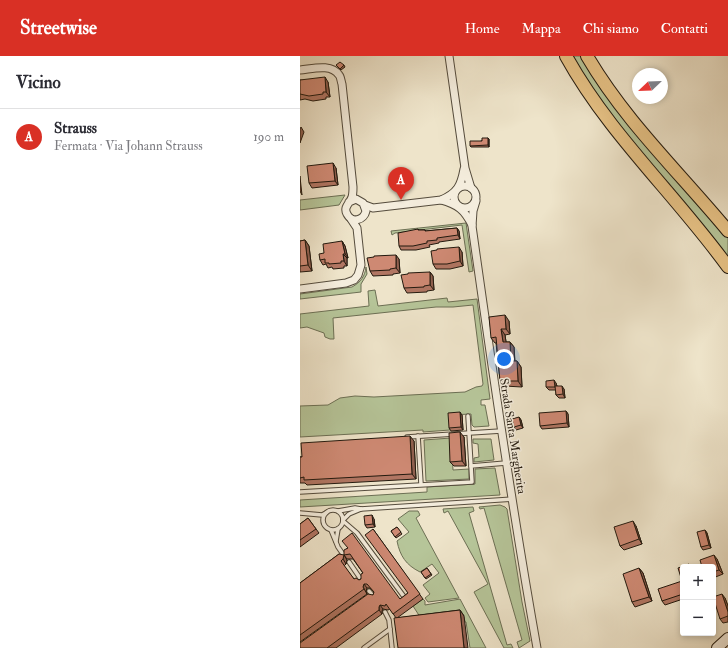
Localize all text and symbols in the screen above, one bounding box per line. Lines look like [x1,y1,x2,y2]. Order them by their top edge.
text: Streetwise [20,16,97,40]
text: Home [465,20,500,37]
text: Mappa [522,20,561,37]
text: Chi siamo [583,20,639,37]
text: Contatti [661,20,708,37]
north arrow [632,68,668,104]
text: Vicino [16,72,61,93]
text: Strauss [54,119,97,138]
text: A [25,129,33,145]
text: 190 m [253,129,284,145]
text: Fermata · Via Johann Strauss [54,138,203,154]
pin: A [388,167,414,200]
your location [494,349,514,369]
street label: Strada Santa Margherita [496,377,529,496]
map controls [680,564,716,636]
button: + [680,564,716,600]
button: − [680,600,716,636]

